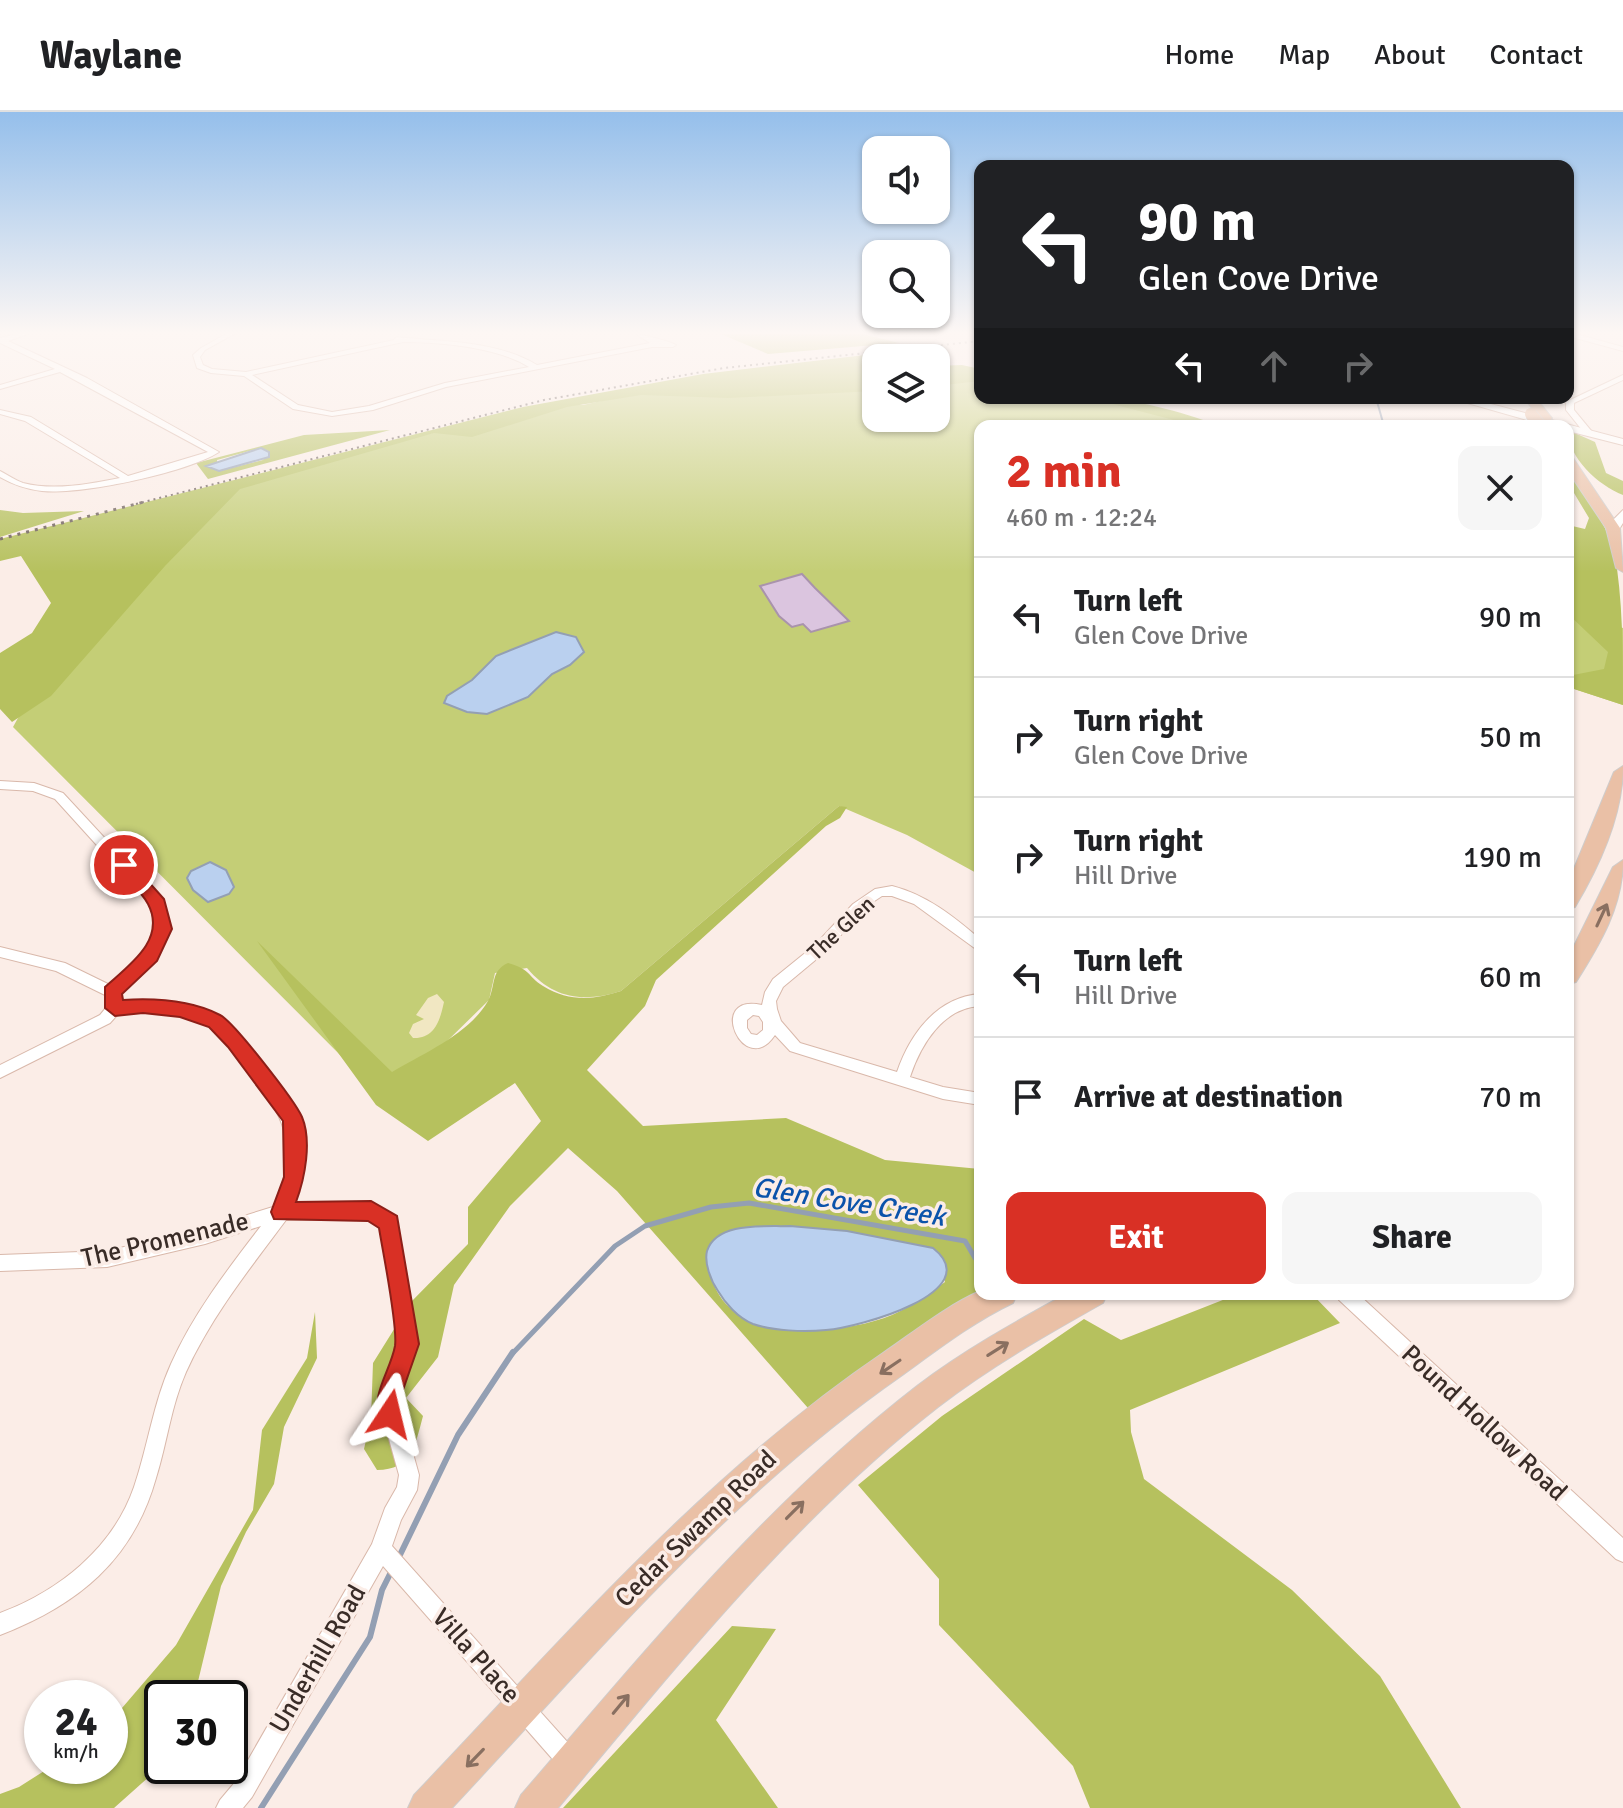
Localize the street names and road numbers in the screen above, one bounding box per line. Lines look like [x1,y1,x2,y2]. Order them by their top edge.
street label: The Glen [802,890,880,966]
street label: The Promenade [78,1205,252,1275]
street label: Pound Hollow Road [1395,1338,1573,1508]
street label: Cedar Swamp Road [609,1444,783,1614]
street label: Underhill Road [263,1579,373,1739]
street label: Villa Place [425,1602,527,1710]

